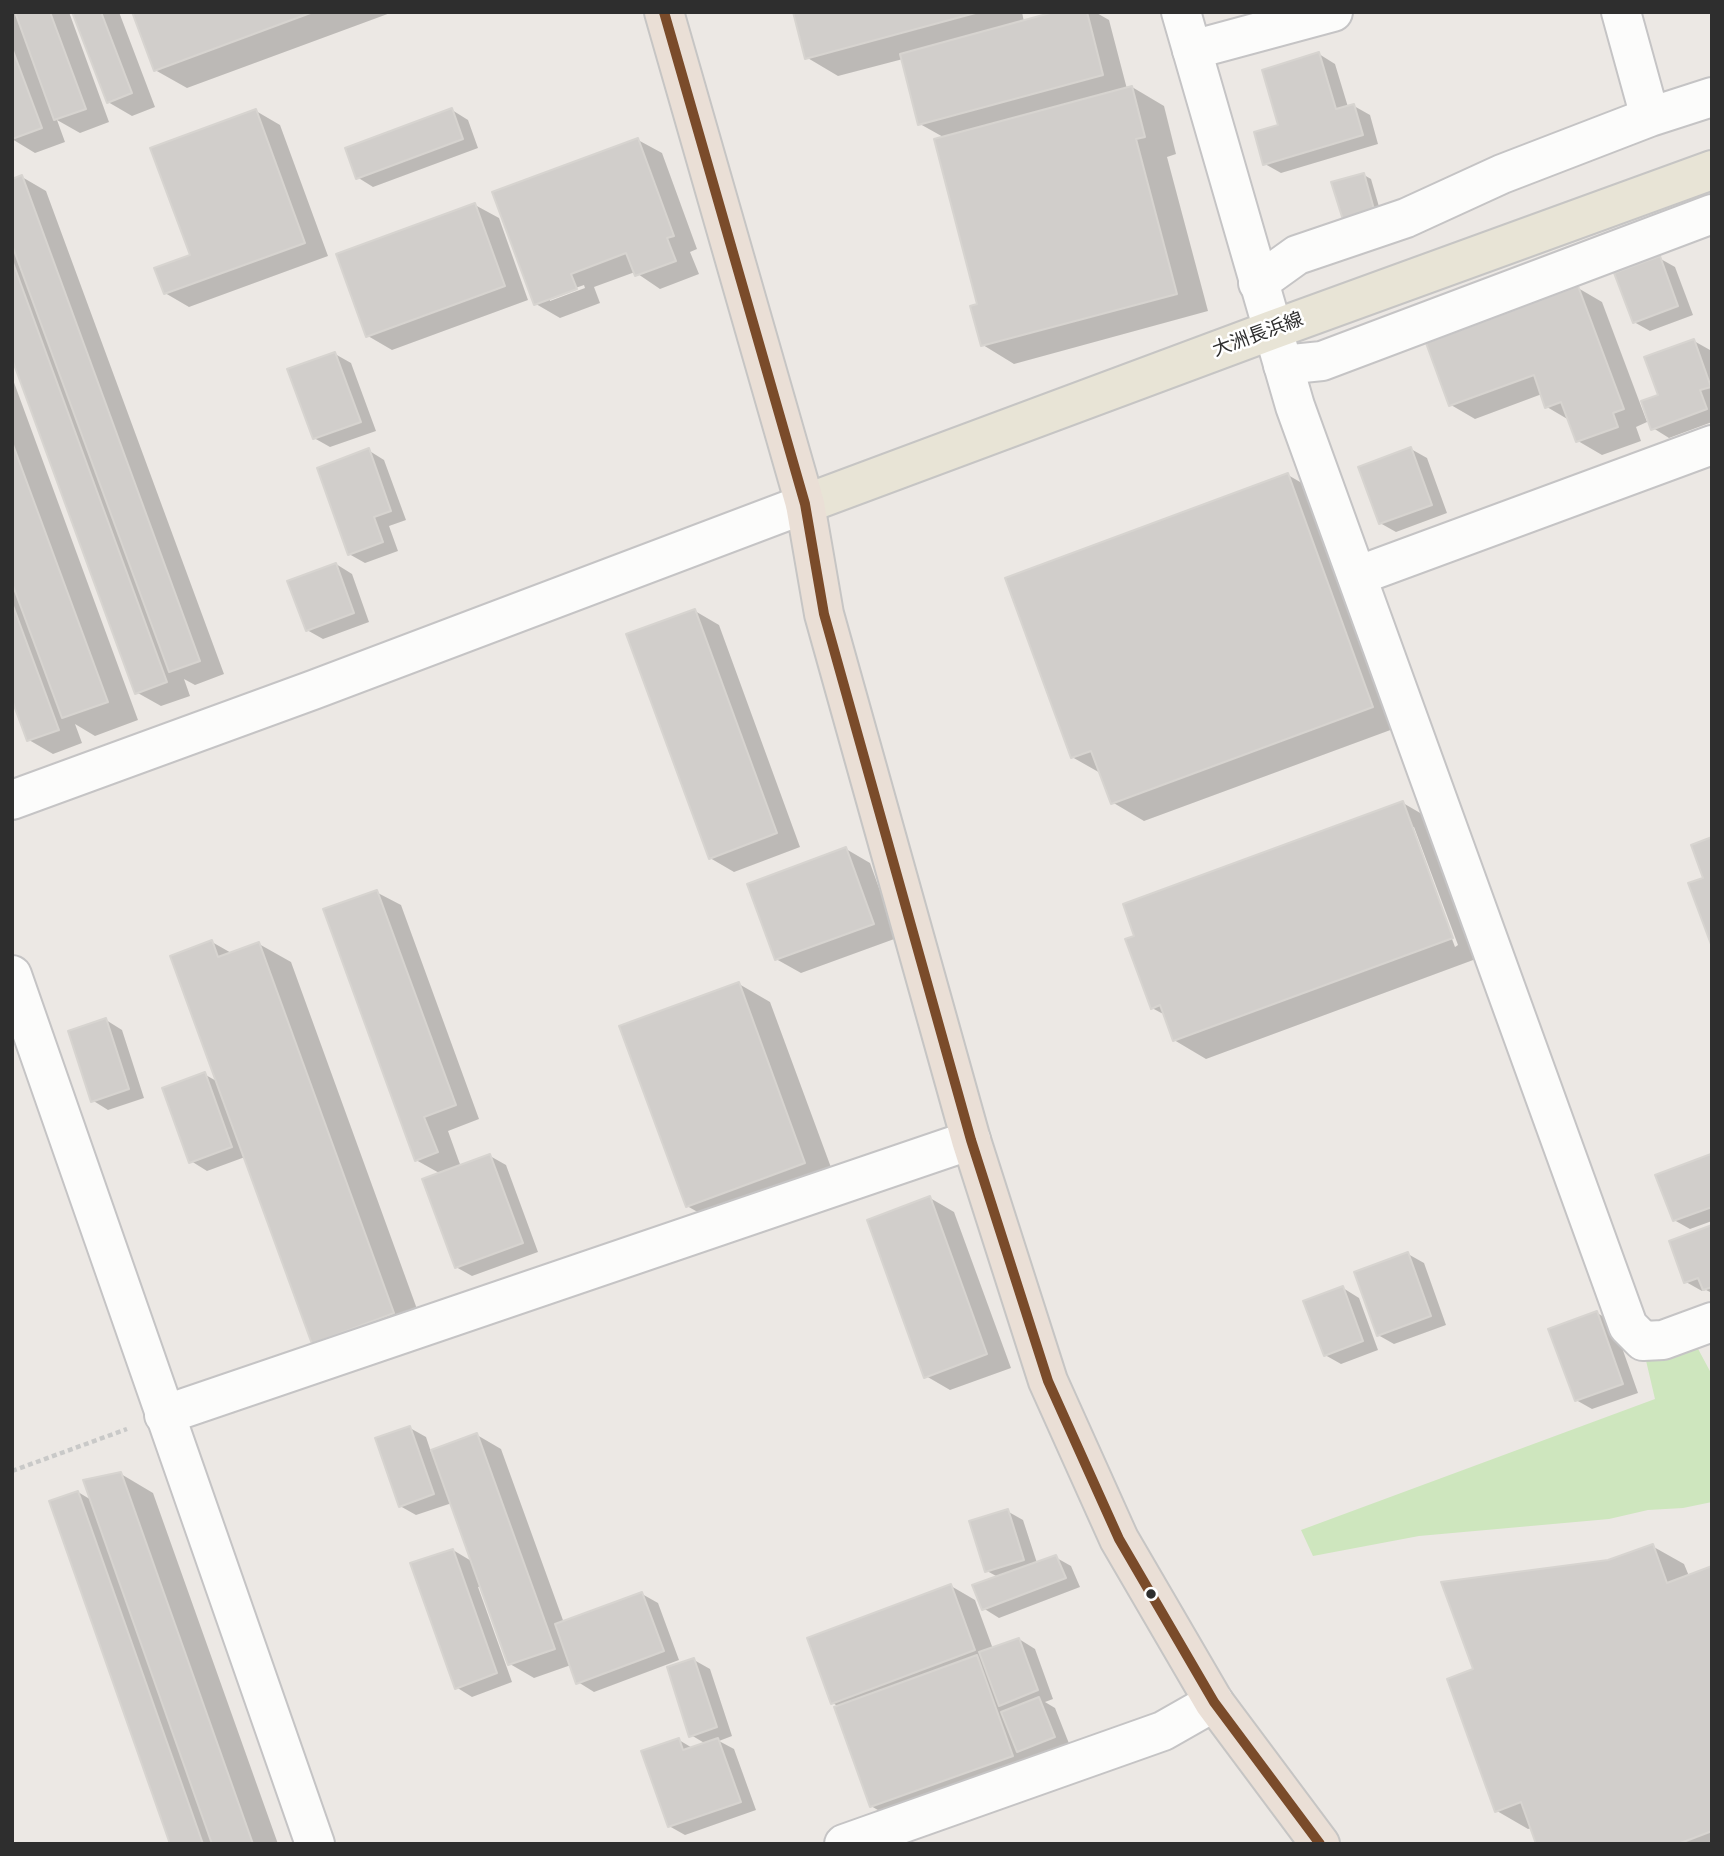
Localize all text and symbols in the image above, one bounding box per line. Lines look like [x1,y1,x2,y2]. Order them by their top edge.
street label: 大洲長浜線 [1209,308,1307,362]
unlabelled marker [1144,1587,1158,1601]

